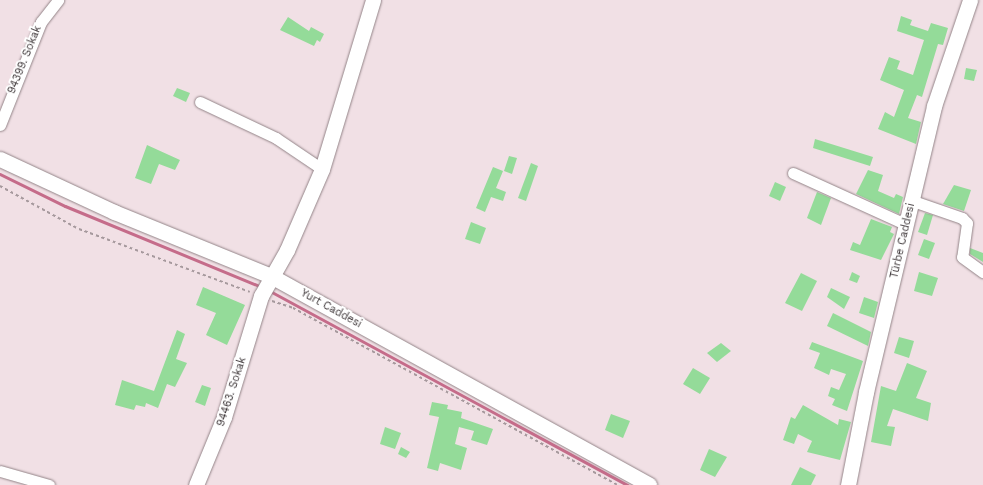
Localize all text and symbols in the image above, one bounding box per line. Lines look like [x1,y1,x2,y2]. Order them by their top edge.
street label: 94399. Sokak [5,24,45,96]
street label: Türbe Caddesi [888,202,918,280]
street label: Yurt Caddesi [298,287,364,331]
street label: 94463. Sokak [215,356,249,428]

